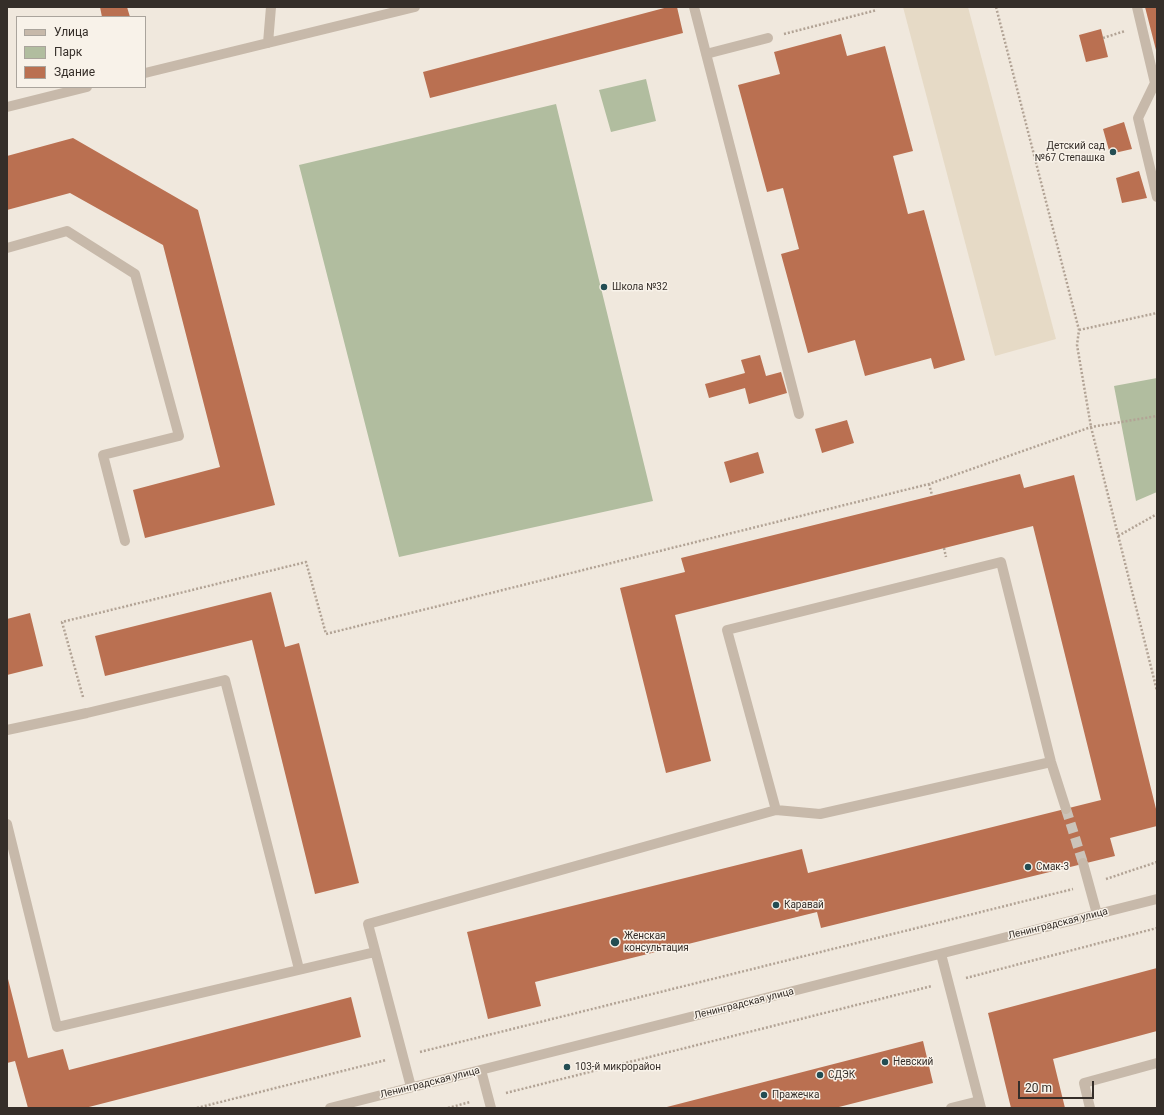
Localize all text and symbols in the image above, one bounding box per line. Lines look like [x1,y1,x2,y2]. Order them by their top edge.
legend [16,16,146,88]
text: Улица [54,25,89,39]
text: Парк [54,45,82,59]
text: Здание [54,65,95,79]
place label: Детский сад №67 Степашка [1035,140,1105,164]
marker: Детский сад №67 Степашка [1108,147,1118,157]
place label: Школа №32 [612,281,668,293]
marker: Школа №32 [599,282,609,292]
place label: Смак-3 [1036,861,1069,873]
marker: Смак-3 [1023,862,1033,872]
place label: Каравай [784,899,824,911]
marker: Каравай [771,900,781,910]
street label: Ленинградская улица [1007,906,1109,942]
place label: Женская консультация [624,930,689,954]
marker: Женская консультация [609,936,621,948]
street label: Ленинградская улица [693,986,795,1022]
place label: Невский [893,1056,933,1068]
marker: Невский [880,1057,890,1067]
place label: 103-й микрорайон [575,1061,661,1073]
marker: 103-й микрорайон [562,1062,572,1072]
street label: Ленинградская улица [379,1065,481,1101]
place label: СДЭК [828,1069,855,1081]
marker: СДЭК [815,1070,825,1080]
scale bar [1020,1073,1096,1099]
text: 20 m [1025,1081,1052,1095]
place label: Пражечка [772,1089,819,1101]
marker: Пражечка [759,1090,769,1100]

